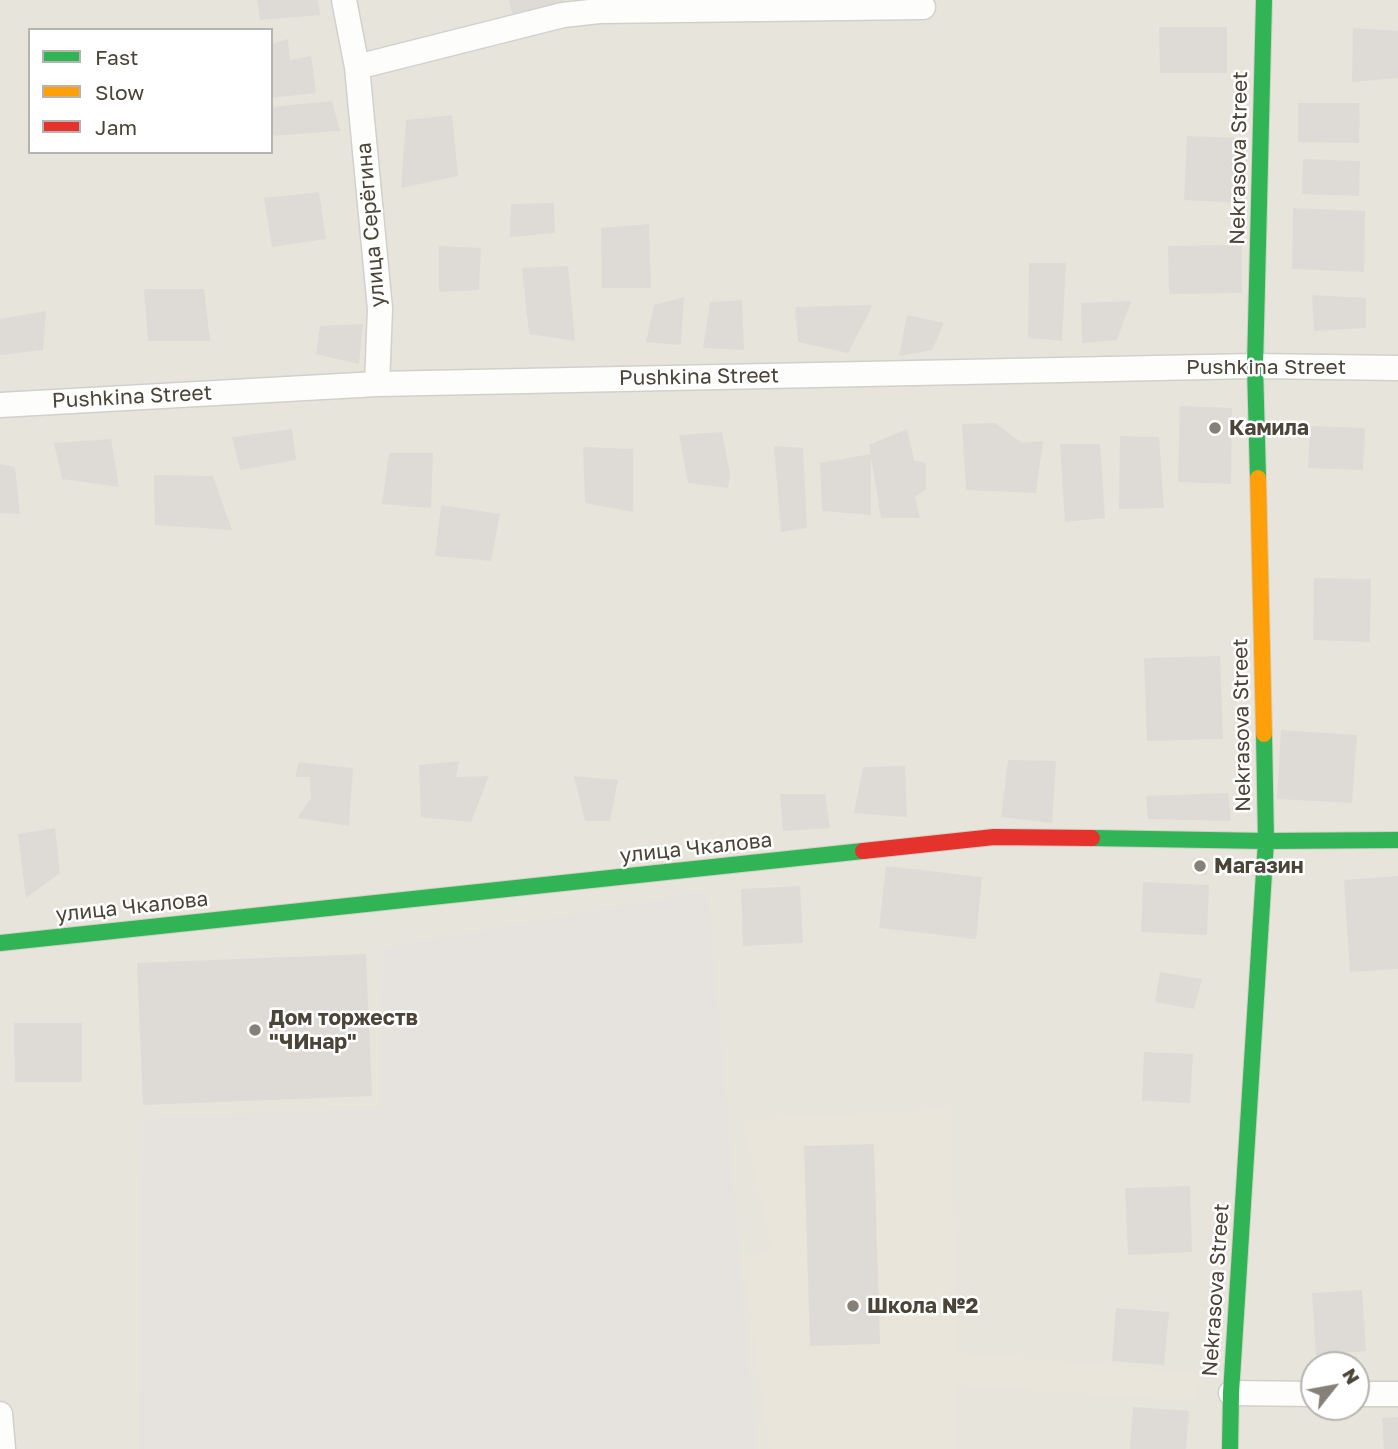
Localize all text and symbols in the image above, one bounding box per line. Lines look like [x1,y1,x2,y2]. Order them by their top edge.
legend [28,28,273,154]
text: Fast [95,44,138,70]
street label: Nekrasova Street [1225,71,1253,245]
text: Slow [95,79,144,105]
text: Jam [95,114,137,140]
street label: улица Серёгина [351,141,391,309]
street label: Pushkina Street [1186,354,1346,380]
street label: Pushkina Street [619,363,779,391]
street label: Pushkina Street [51,380,213,414]
place label: Камила [1229,415,1309,441]
marker: Камила [1207,420,1223,436]
street label: Nekrasova Street [1228,638,1256,812]
street label: улица Чкалова [619,827,773,869]
place label: Магазин [1214,853,1303,879]
marker: Магазин [1192,858,1208,874]
street label: улица Чкалова [55,886,209,928]
place label: Дом торжеств "ЧИнар" [269,1005,418,1055]
marker: Дом торжеств "ЧИнар" [247,1022,263,1038]
street label: Nekrasova Street [1197,1203,1235,1377]
place label: Школа №2 [867,1293,978,1319]
marker: Школа №2 [845,1298,861,1314]
north arrow [1300,1351,1370,1421]
text: N [1338,1364,1365,1388]

